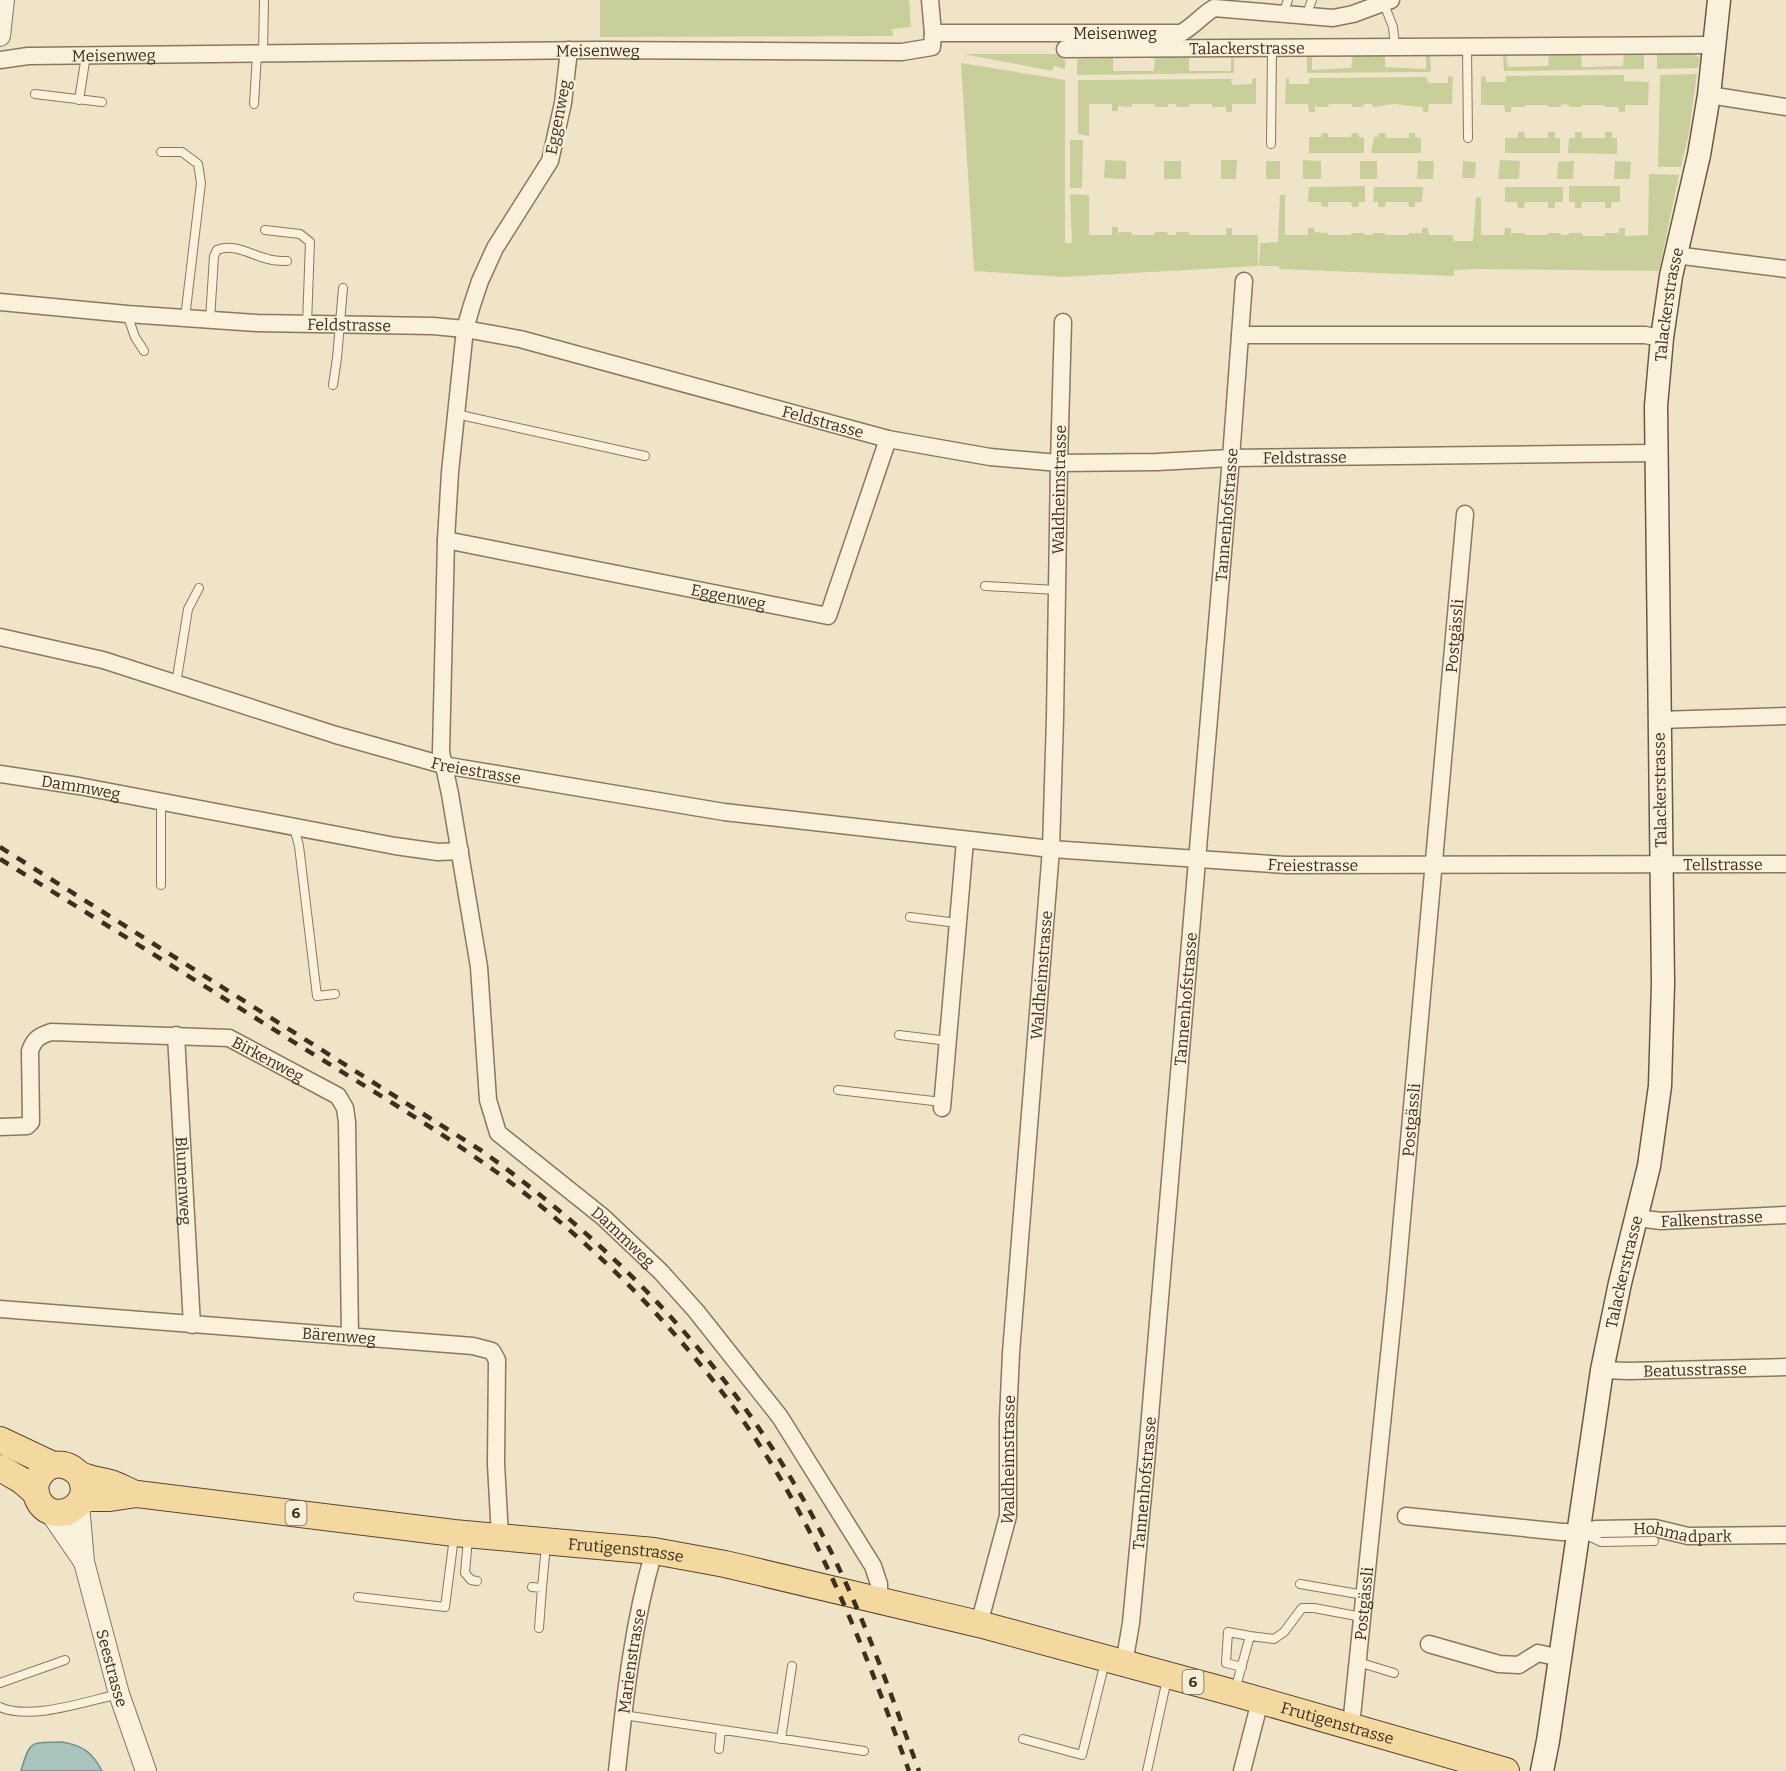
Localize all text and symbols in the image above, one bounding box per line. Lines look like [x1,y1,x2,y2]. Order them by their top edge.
street label: Meisenweg [1073,24,1157,43]
street label: Talackerstrasse [1189,38,1305,58]
street label: Meisenweg [556,40,640,60]
street label: Meisenweg [72,45,156,65]
street label: Eggenweg [541,78,575,156]
street label: Talackerstrasse [1650,246,1687,362]
street label: Feldstrasse [307,314,391,335]
street label: Feldstrasse [780,401,866,442]
street label: Waldheimstrasse [1048,425,1070,554]
street label: Tannenhofstrasse [1211,447,1241,582]
street label: Feldstrasse [1263,447,1347,467]
street label: Eggenweg [689,579,768,613]
street label: Postgässli [1441,598,1467,674]
street label: Talackerstrasse [1649,732,1671,848]
street label: Freiestrasse [429,753,522,787]
street label: Dammweg [40,771,122,803]
street label: Freiestrasse [1267,854,1358,875]
street label: Tellstrasse [1683,855,1763,874]
street label: Waldheimstrasse [1026,910,1056,1040]
street label: Tannenhofstrasse [1170,931,1200,1067]
street label: Birkenweg [229,1032,308,1086]
street label: Postgässli [1398,1082,1424,1158]
street label: Blumenweg [172,1136,196,1226]
street label: Dammweg [588,1202,659,1271]
street label: Falkenstrasse [1660,1207,1763,1231]
street label: Talackerstrasse [1601,1213,1646,1330]
street label: Bärenweg [301,1323,377,1348]
street label: Beatusstrasse [1643,1358,1747,1380]
street label: Waldheimstrasse [997,1395,1019,1527]
street label: Tannenhofstrasse [1128,1416,1159,1551]
road number: 6 [286,1501,306,1525]
street label: Hohmadpark [1633,1519,1732,1545]
street label: Frutigenstrasse [567,1534,686,1566]
street label: Postgässli [1350,1566,1377,1641]
street label: Marienstrasse [614,1607,649,1715]
street label: Seestrasse [93,1627,132,1710]
road number: 6 [1182,1670,1204,1694]
street label: Frutigenstrasse [1279,1697,1396,1748]

